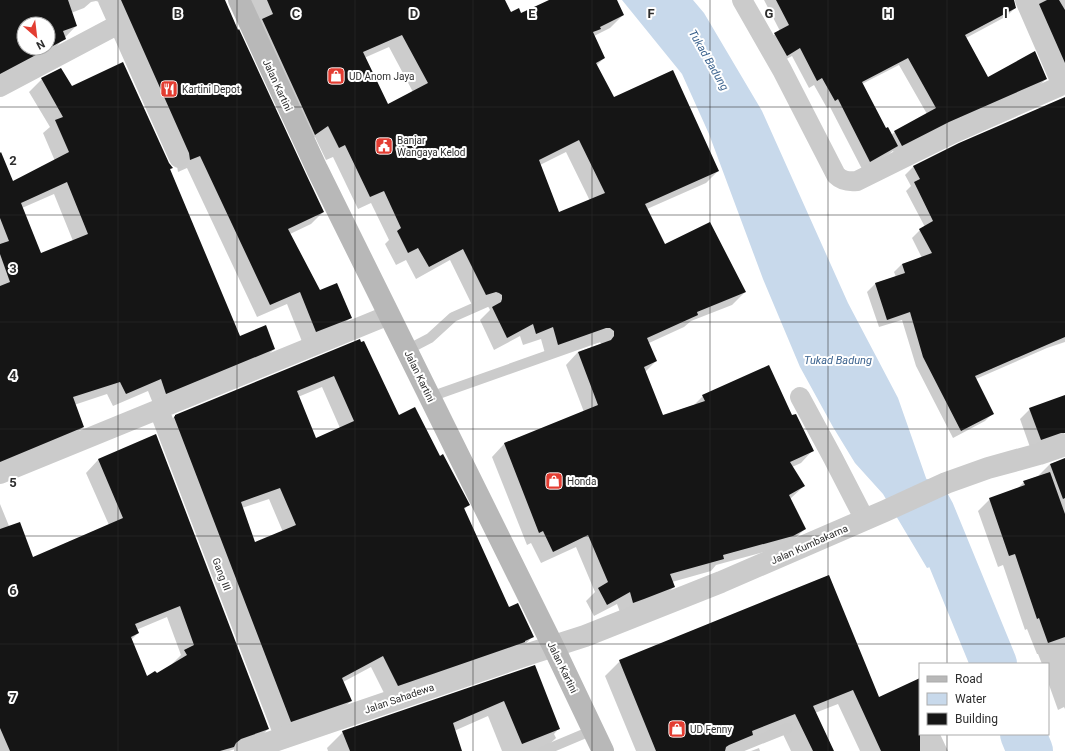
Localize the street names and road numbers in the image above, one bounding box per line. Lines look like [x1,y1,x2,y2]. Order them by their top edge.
street label: Jalan Kartini [261,58,294,113]
street label: Jalan Kartini [402,349,437,404]
street label: Jalan Kumbakarna [769,523,849,566]
street label: Gang III [210,556,233,592]
street label: Jalan Kartini [545,640,580,695]
street label: Jalan Sahadewa [363,681,435,716]

